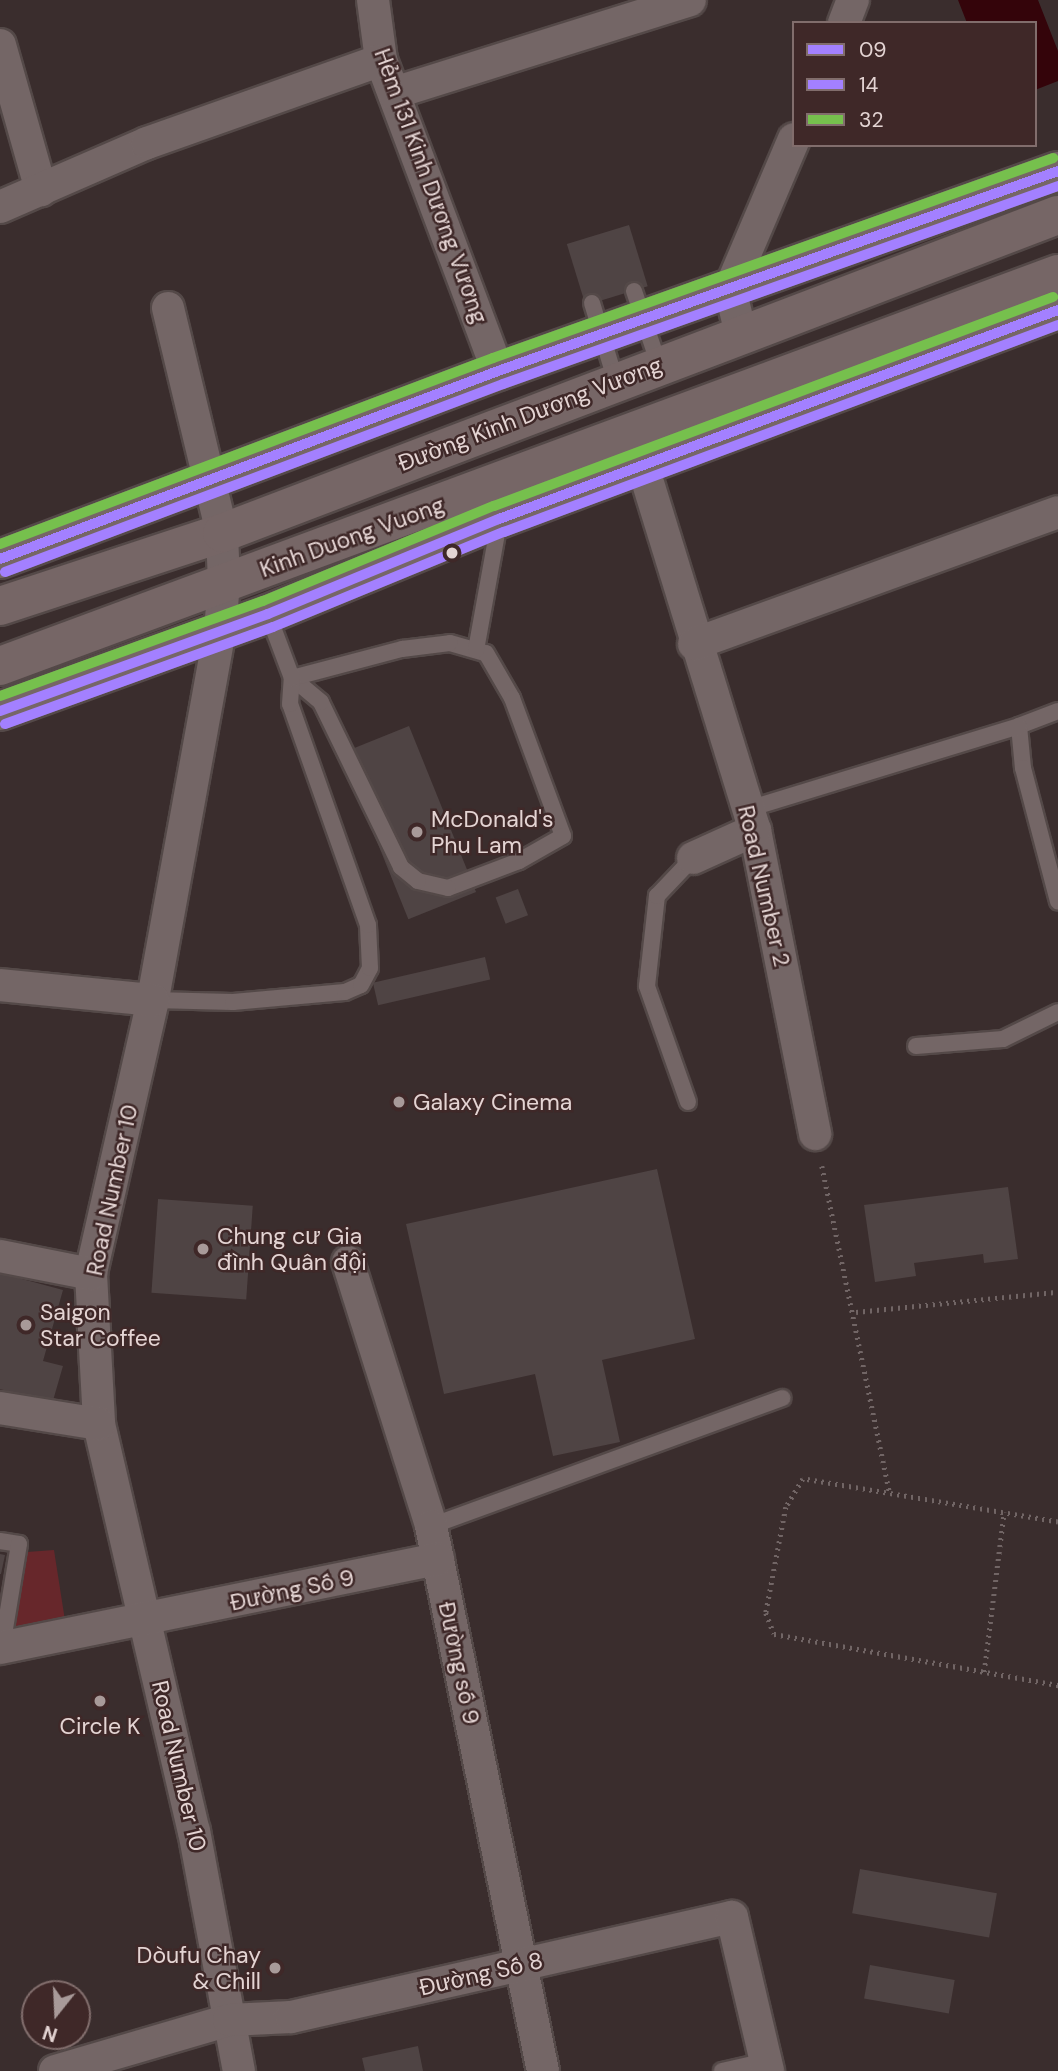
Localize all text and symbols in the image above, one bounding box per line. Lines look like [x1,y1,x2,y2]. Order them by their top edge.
legend [792,21,1037,147]
text: 09 [859,36,887,64]
street label: Hẻm 131 Kinh Dương Vương [368,45,494,327]
text: 14 [859,71,878,99]
text: 32 [859,106,884,134]
street label: Đường Kinh Dương Vương [394,351,666,477]
street label: Kinh Duong Vuong [256,491,448,583]
unlabelled marker [445,546,459,560]
street label: Road Number 2 [732,803,796,969]
place label: McDonald's Phu Lam [431,805,553,859]
marker: McDonald's Phu Lam [409,824,425,840]
place label: Galaxy Cinema [413,1088,572,1116]
marker: Galaxy Cinema [391,1094,407,1110]
street label: Road Number 10 [80,1102,144,1278]
place label: Chung cư Gia đình Quân đội [217,1222,367,1276]
marker: Chung cư Gia đình Quân đội [195,1241,211,1257]
place label: Saigon Star Coffee [40,1298,161,1352]
marker: Saigon Star Coffee [18,1317,34,1333]
street label: Đường Số 9 [227,1563,357,1617]
street label: Đường số 9 [433,1599,485,1727]
street label: Road Number 10 [146,1678,212,1854]
marker: Circle K [92,1693,108,1709]
place label: Circle K [60,1712,140,1740]
place label: Dòufu Chay & Chill [137,1941,261,1995]
street label: Đường Số 8 [416,1946,546,2002]
marker: Dòufu Chay & Chill [267,1960,283,1976]
north arrow [21,1980,91,2050]
text: N [40,2020,60,2048]

